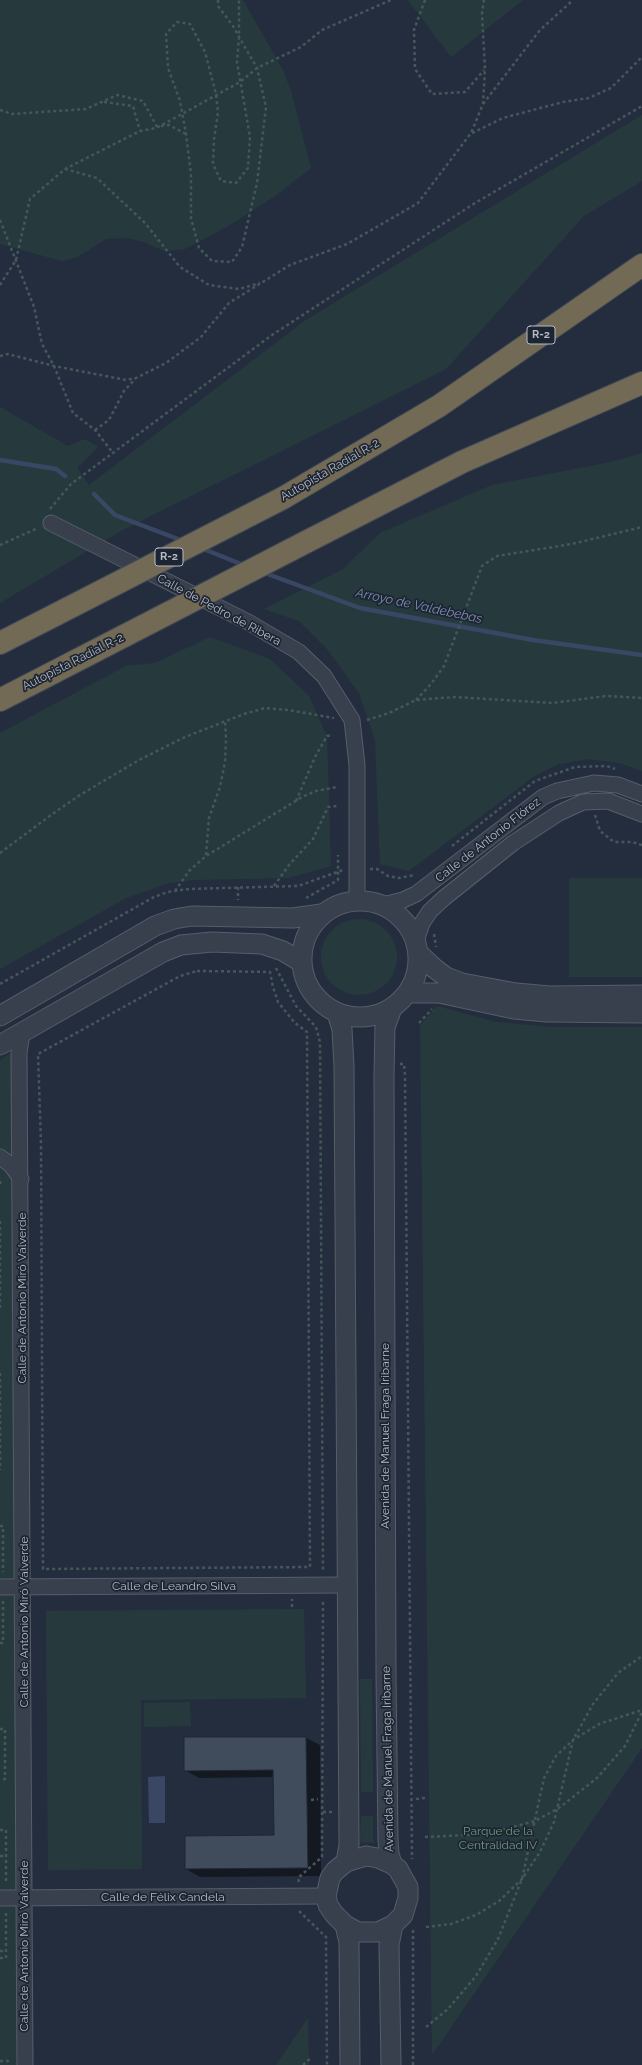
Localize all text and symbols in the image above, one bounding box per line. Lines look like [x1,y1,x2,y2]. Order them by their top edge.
road number: R-2 [527,326,555,344]
street label: Autopista Radial R-2 [278,436,382,504]
road number: R-2 [155,548,183,566]
street label: Calle de Pedro de Ribera [155,571,283,649]
water label: Arroyo de Valdebebas [354,585,484,627]
street label: Autopista Radial R-2 [20,630,126,694]
street label: Calle de Antonio Flórez [433,795,543,885]
street label: Calle de Antonio Miró Valverde [15,1212,29,1384]
street label: Avenida de Manuel Fraga Iribarne [378,1343,392,1529]
street label: Calle de Antonio Miró Valverde [17,1536,31,1708]
street label: Calle de Leandro Silva [112,1579,236,1593]
street label: Avenida de Manuel Fraga Iribarne [379,1666,397,1852]
park label: Parque de la Centralidad IV [459,1824,537,1852]
street label: Calle de Antonio Miró Valverde [17,1860,31,2032]
street label: Calle de Félix Candela [101,1890,225,1904]

